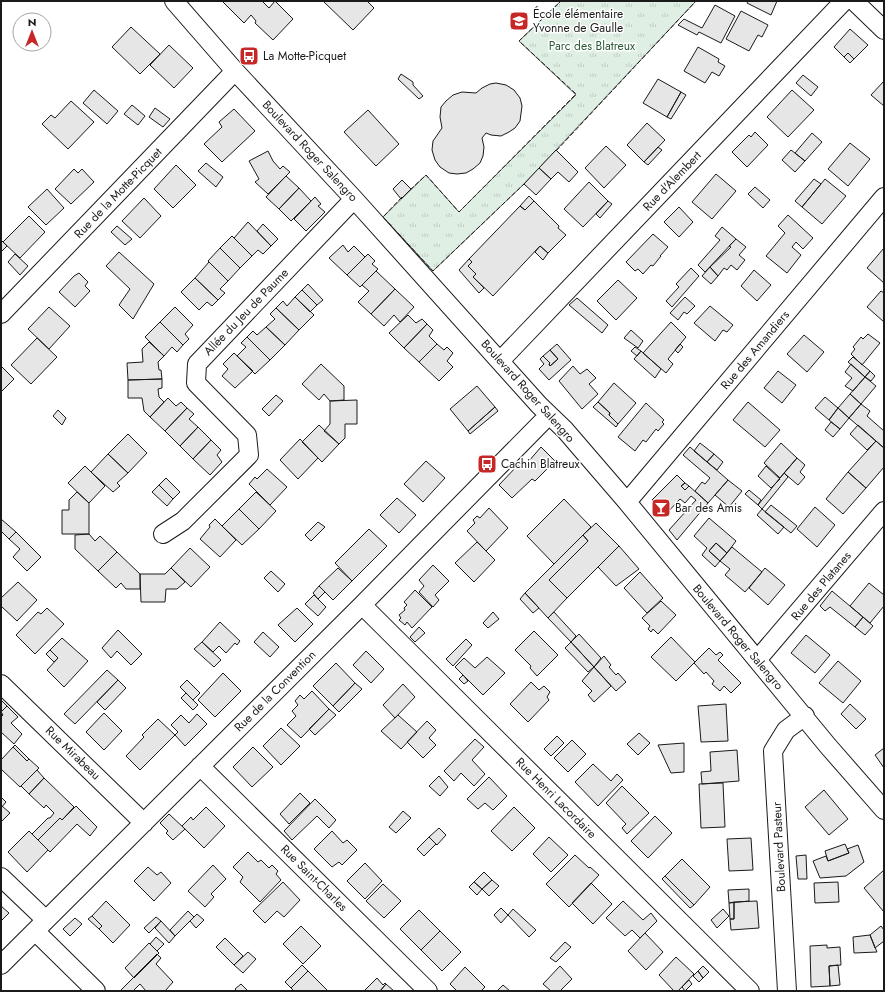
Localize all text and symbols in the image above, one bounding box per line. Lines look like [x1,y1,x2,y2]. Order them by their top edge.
place label: École élémentaire Yvonne de Gaulle [533,5,623,37]
school or university icon: École élémentaire Yvonne de Gaulle [508,10,530,32]
north arrow [12,12,52,52]
text: N [28,14,36,30]
park label: Parc des Blatreux [549,37,636,55]
bus stop icon: La Motte-Picquet [238,45,260,67]
place label: La Motte-Picquet [263,47,346,65]
street label: Boulevard Roger Salengro [258,96,362,206]
street label: Rue de la Motte-Picquet [70,144,166,242]
street label: Rue d'Alembert [639,147,705,215]
street label: Allée du Jeu de Paume [199,264,293,360]
street label: Rue des Amandiers [716,306,794,394]
street label: Boulevard Roger Salengro [477,336,579,447]
bus stop icon: Cachin Blatreux [476,453,498,475]
place label: Cachin Blatreux [501,455,581,473]
bar icon: Bar des Amis [650,497,672,519]
place label: Bar des Amis [675,499,742,517]
street label: Rue des Platanes [787,547,855,624]
street label: Boulevard Roger Salengro [688,580,788,694]
street label: Rue de la Convention [230,646,320,736]
street label: Rue Mirabeau [41,722,105,784]
street label: Rue Henri Lacordaire [511,753,601,843]
street label: Boulevard Pasteur [768,801,790,893]
street label: Rue Saint-Charles [276,840,352,916]

